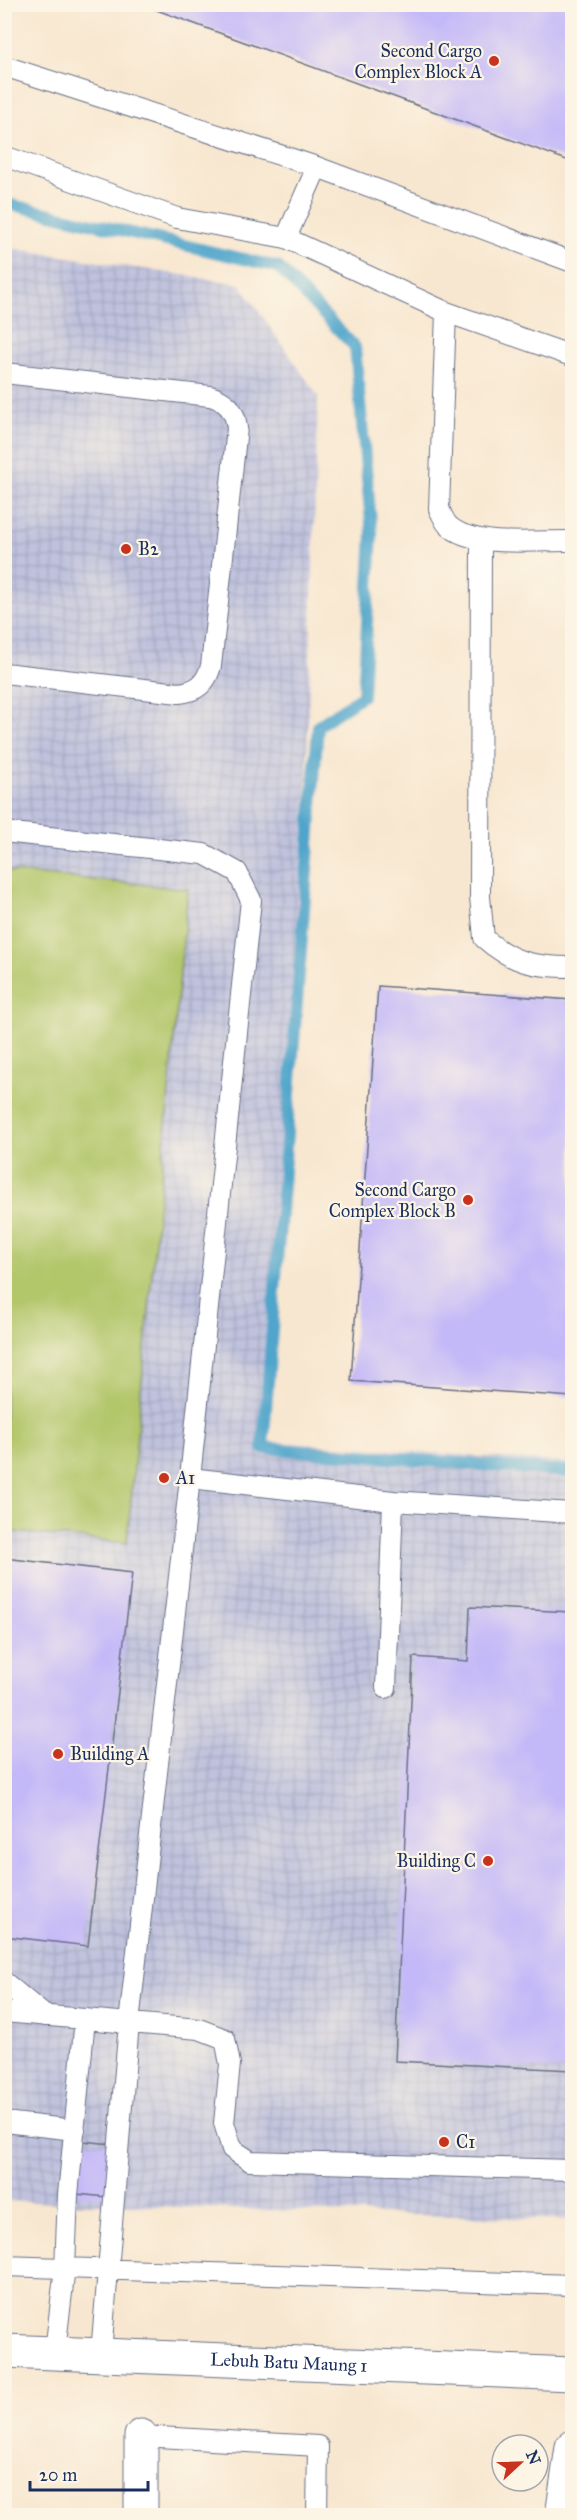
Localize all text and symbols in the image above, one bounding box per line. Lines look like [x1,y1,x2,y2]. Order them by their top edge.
place label: Second Cargo Complex Block A [355,40,482,83]
marker: Second Cargo Complex Block A [487,54,501,68]
place label: B2 [138,538,159,560]
marker: B2 [119,542,133,556]
place label: Second Cargo Complex Block B [329,1179,456,1222]
marker: Second Cargo Complex Block B [461,1193,475,1207]
place label: A1 [175,1467,195,1489]
marker: A1 [157,1471,171,1485]
place label: Building A [70,1743,149,1766]
marker: Building A [51,1747,65,1761]
place label: Building C [396,1850,476,1873]
marker: Building C [481,1854,495,1868]
place label: C1 [456,2131,475,2153]
marker: C1 [437,2135,451,2149]
street label: Lebuh Batu Maung 1 [210,2348,368,2377]
north arrow [490,2433,550,2493]
text: N [522,2448,545,2468]
scale bar [30,2454,148,2492]
text: 20 m [39,2464,77,2486]

